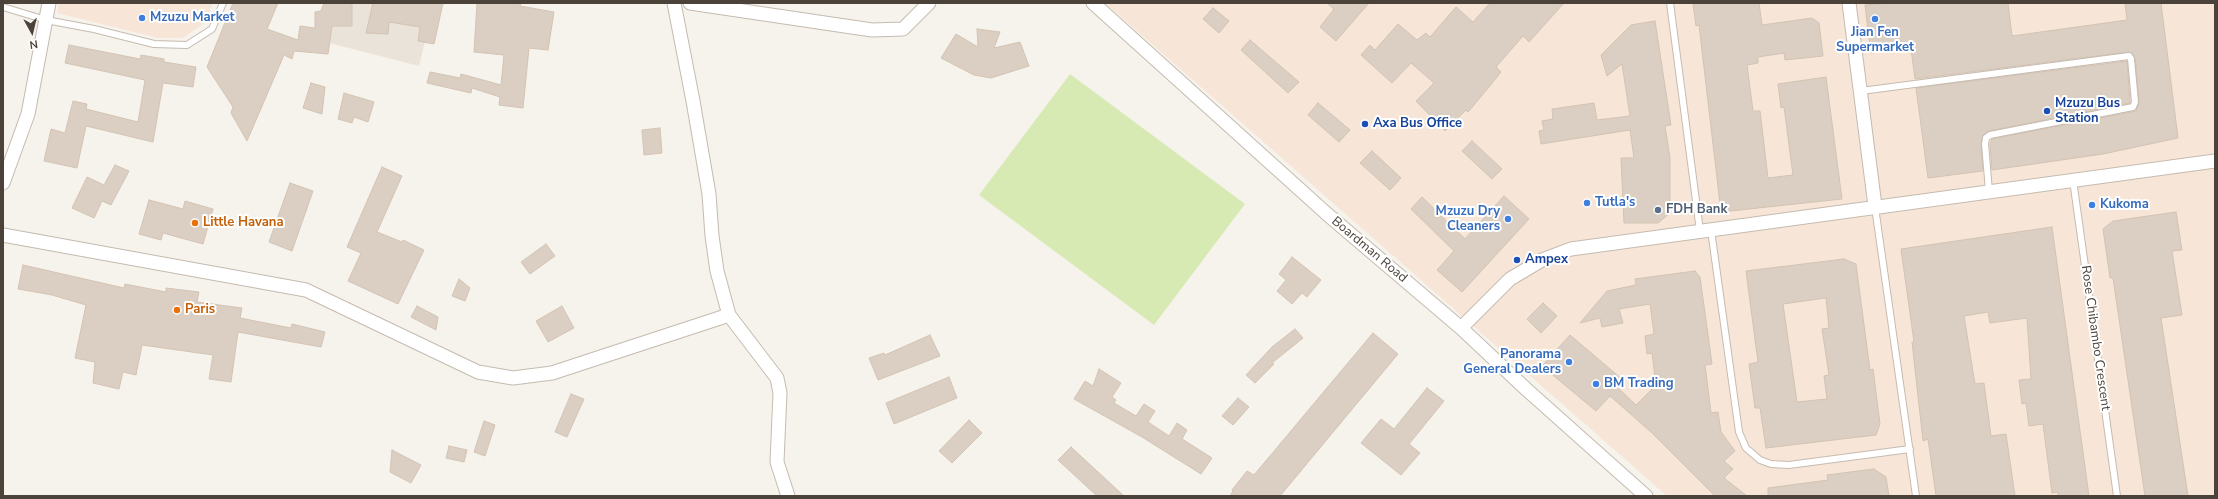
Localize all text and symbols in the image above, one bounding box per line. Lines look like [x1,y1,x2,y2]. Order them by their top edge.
place label: Mzuzu Market [150,10,235,26]
north arrow [12,12,52,52]
marker: Mzuzu Market [137,13,147,23]
marker: Jian Fen Supermarket [1870,14,1880,24]
place label: Jian Fen Supermarket [1836,25,1914,56]
text: N [29,36,39,52]
place label: Mzuzu Bus Station [2055,96,2120,127]
marker: Mzuzu Bus Station [2042,106,2052,116]
place label: Axa Bus Office [1373,116,1462,132]
marker: Axa Bus Office [1360,119,1370,129]
place label: Tutla's [1595,195,1635,211]
place label: Kukoma [2100,197,2149,213]
marker: Tutla's [1582,198,1592,208]
marker: Kukoma [2087,200,2097,210]
place label: FDH Bank [1666,202,1727,218]
place label: Mzuzu Dry Cleaners [1436,204,1500,235]
marker: FDH Bank [1653,205,1663,215]
street label: Boardman Road [1328,214,1410,286]
marker: Mzuzu Dry Cleaners [1503,214,1513,224]
place label: Little Havana [203,215,284,231]
marker: Little Havana [190,218,200,228]
place label: Ampex [1525,252,1568,268]
marker: Ampex [1512,255,1522,265]
street label: Rose Chibambo Crescent [2077,264,2113,412]
place label: Paris [185,302,215,318]
marker: Paris [172,305,182,315]
place label: Panorama General Dealers [1463,347,1561,378]
marker: Panorama General Dealers [1564,357,1574,367]
place label: BM Trading [1604,376,1674,392]
marker: BM Trading [1591,379,1601,389]

